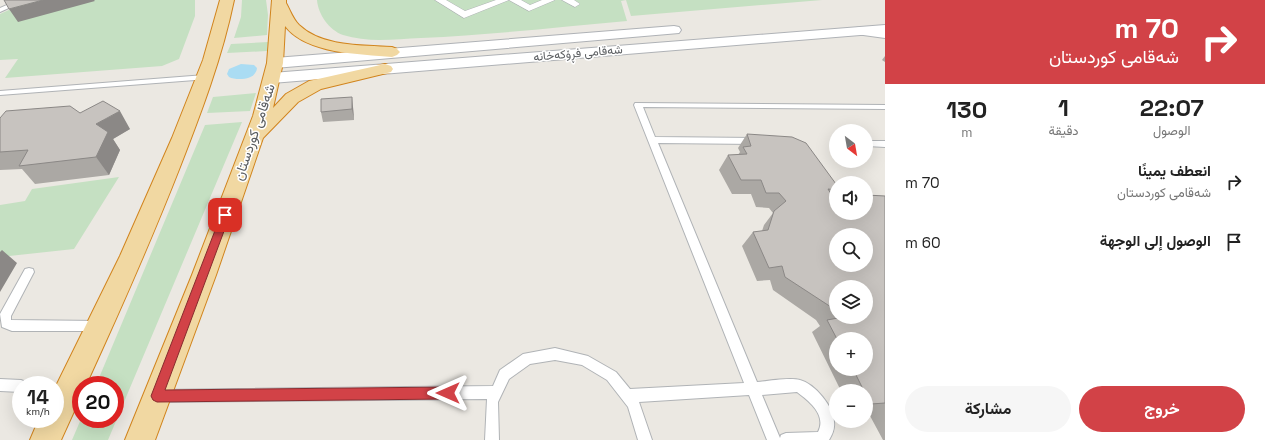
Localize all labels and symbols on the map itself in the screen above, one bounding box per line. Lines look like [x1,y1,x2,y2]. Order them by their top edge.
street label: شەقامی فڕۆکەخانە [533,41,624,67]
street label: شەقامی کوردستان [229,81,279,183]
north arrow [829,124,873,168]
pin [208,198,242,232]
position arrow [427,372,469,414]
speed limit sign: 20 [72,376,124,428]

